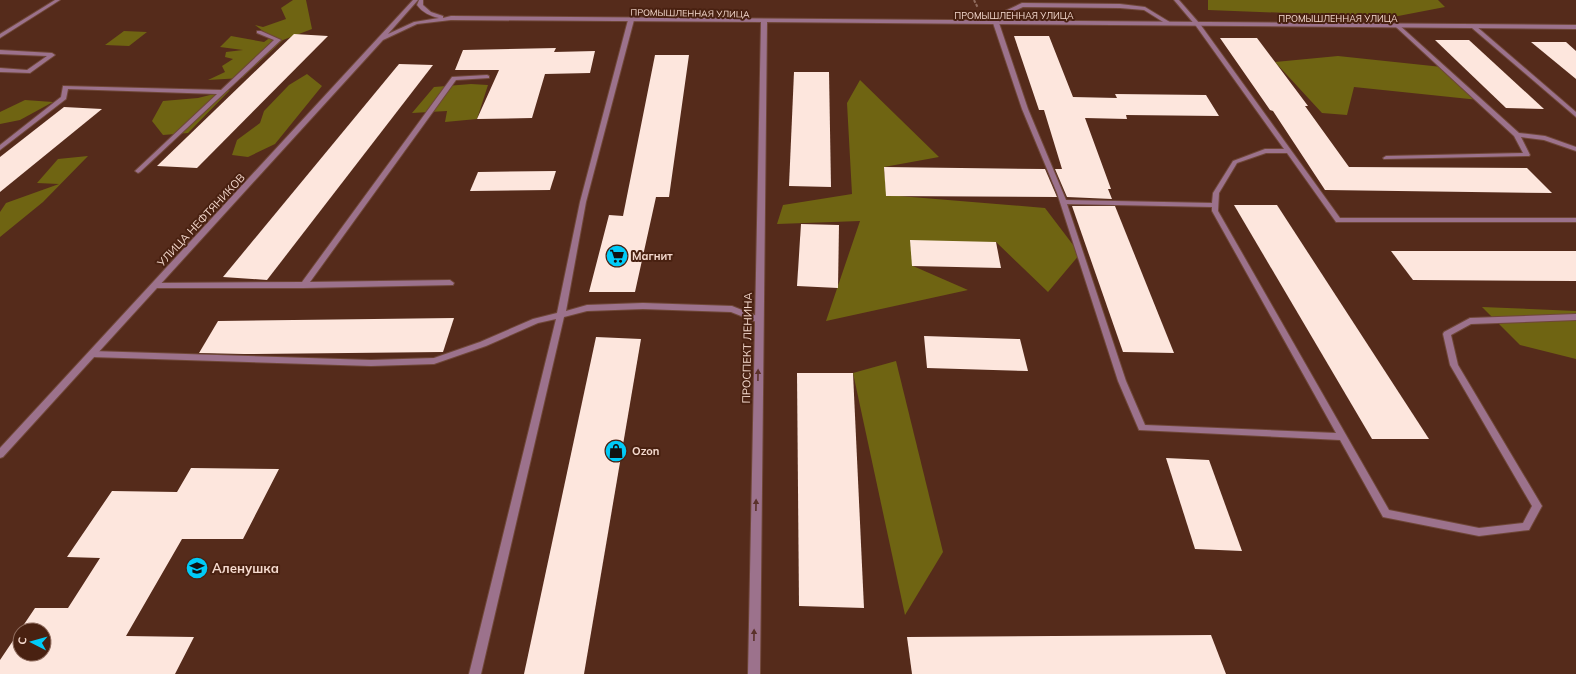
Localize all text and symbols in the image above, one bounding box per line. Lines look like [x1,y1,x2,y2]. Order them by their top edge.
street label: ПРОМЫШЛЕННАЯ УЛИЦА [630,6,750,20]
street label: ПРОМЫШЛЕННАЯ УЛИЦА [954,10,1074,21]
street label: ПРОМЫШЛЕННАЯ УЛИЦА [1278,13,1398,24]
street label: УЛИЦА НЕФТЯНИКОВ [154,171,248,270]
supermarket icon: Магнит [604,243,630,269]
place label: Магнит [632,249,673,263]
street label: ПРОСПЕКТ ЛЕНИНА [739,292,755,404]
one-way arrow [755,368,761,381]
shop icon: Ozon [603,438,629,464]
place label: Ozon [632,444,659,458]
one-way arrow [753,498,759,511]
school or university icon: Аленушка [184,555,210,581]
place label: Аленушка [212,560,279,577]
north arrow [12,622,52,662]
one-way arrow [751,628,757,641]
text: С [15,636,29,645]

